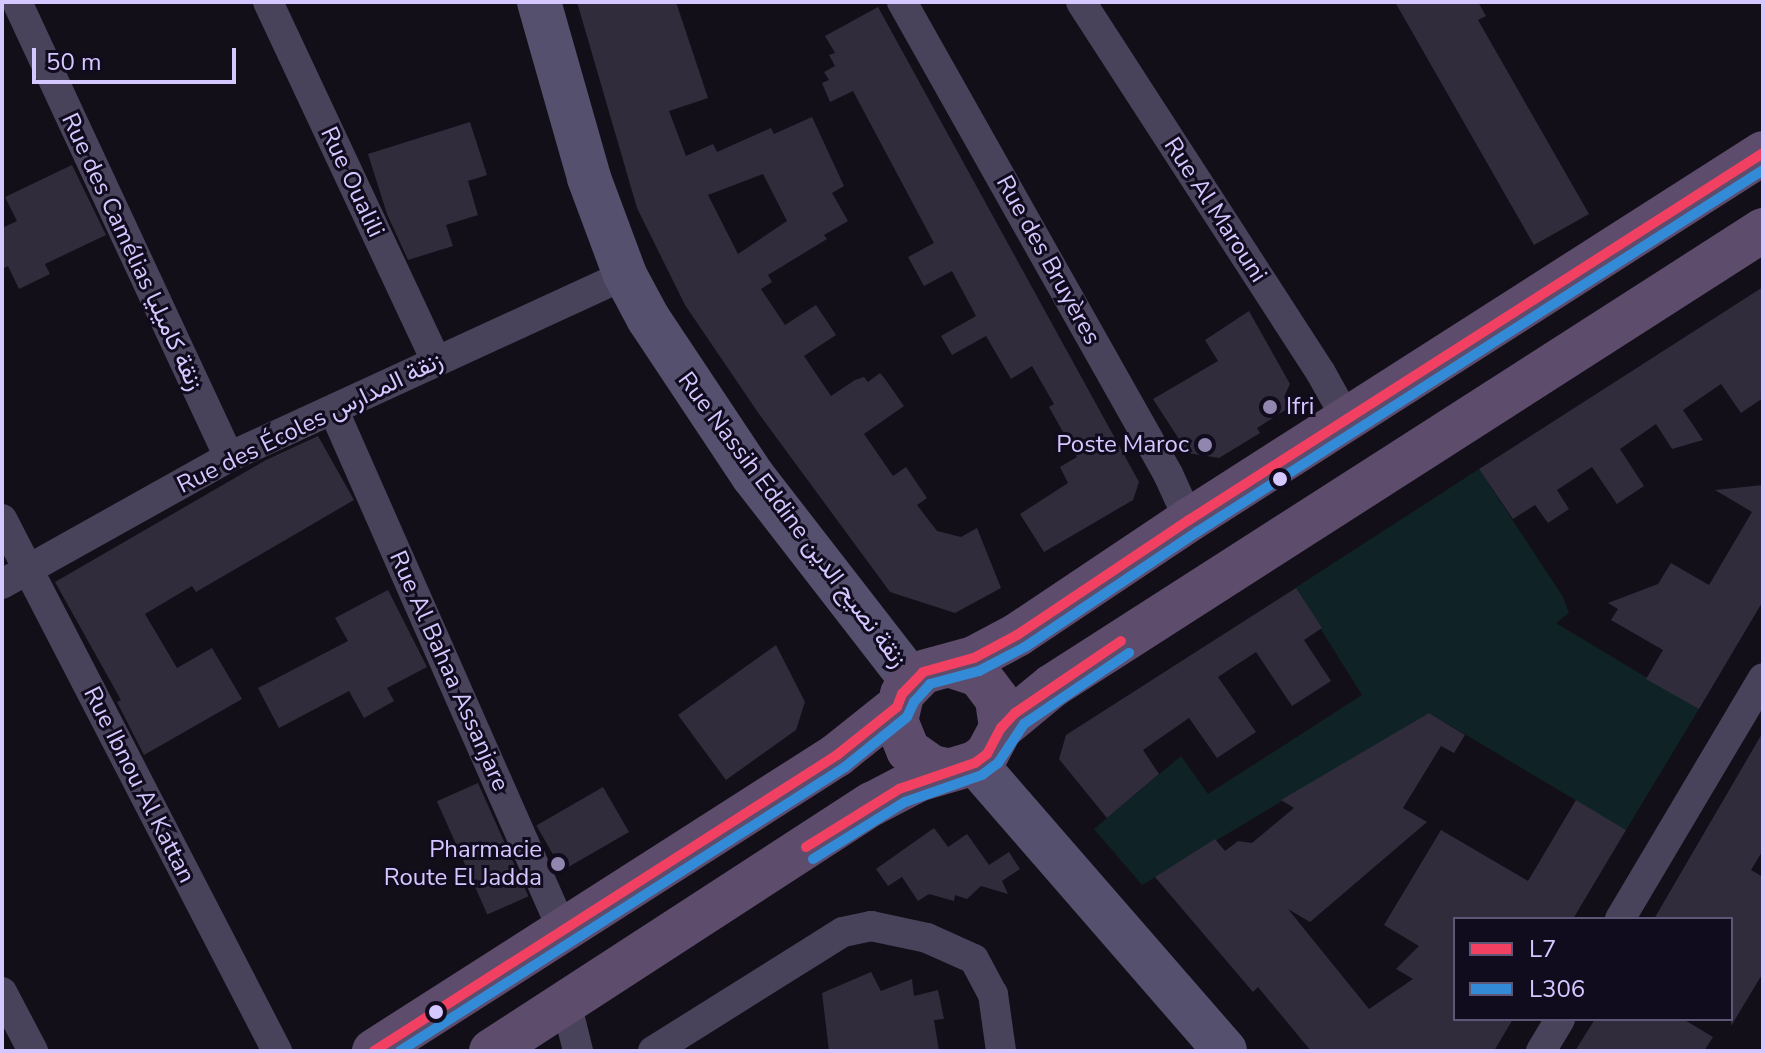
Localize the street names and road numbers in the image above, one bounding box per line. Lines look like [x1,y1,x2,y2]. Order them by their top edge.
street label: Rue des Camélias زنقة كاميليا [55,109,209,395]
street label: Rue Oualili [314,122,390,242]
street label: Rue Al Marouni [1157,132,1273,288]
street label: Rue des Bruyères [990,170,1106,350]
street label: Rue des Écoles زنقة المدارس [173,346,447,500]
street label: Rue Nassih Eddine زنقة نصيح الدين [671,367,913,673]
street label: Rue Al Bahaa Assanjare [383,546,515,796]
street label: Rue Ibnou Al Kattan [77,682,201,888]

